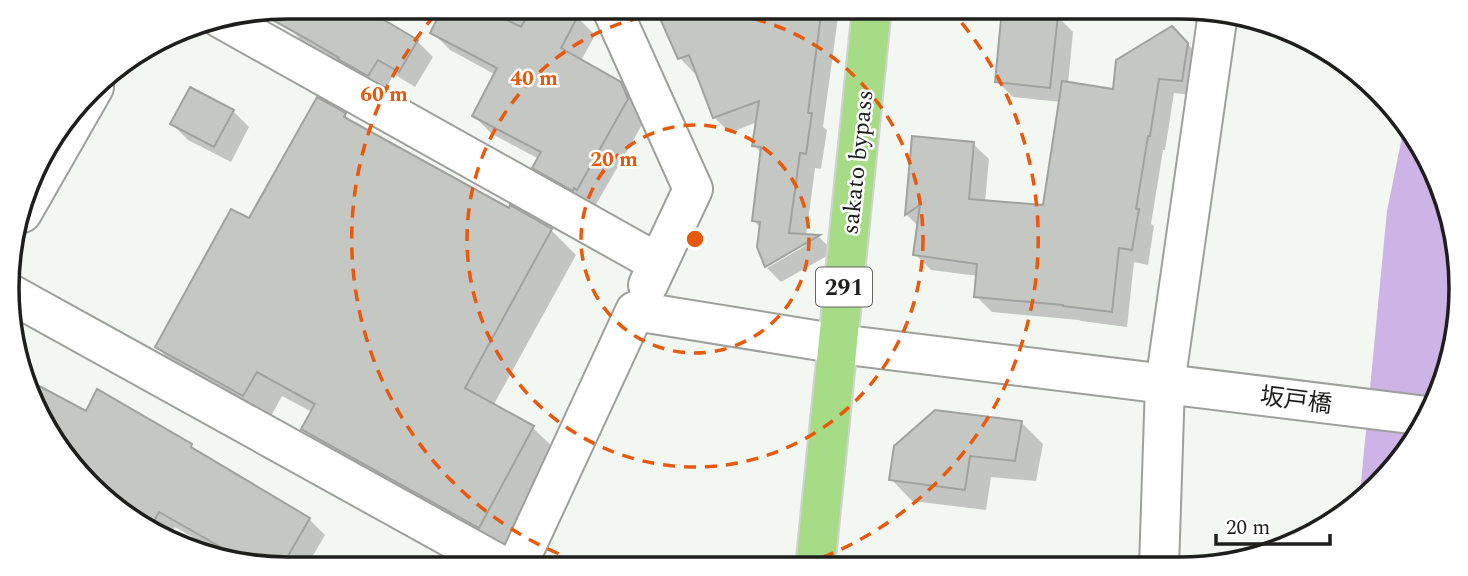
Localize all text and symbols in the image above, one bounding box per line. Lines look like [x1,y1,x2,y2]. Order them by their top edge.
text: 40 m [510,63,558,95]
text: 60 m [360,79,408,111]
street label: sakato bypass [833,88,883,236]
text: 20 m [590,144,638,176]
centre of rings [683,227,707,251]
road number: 291 [816,268,872,306]
street label: 坂戸橋 [1258,379,1334,423]
scale bar [1216,503,1330,546]
text: 20 m [1226,512,1270,544]

